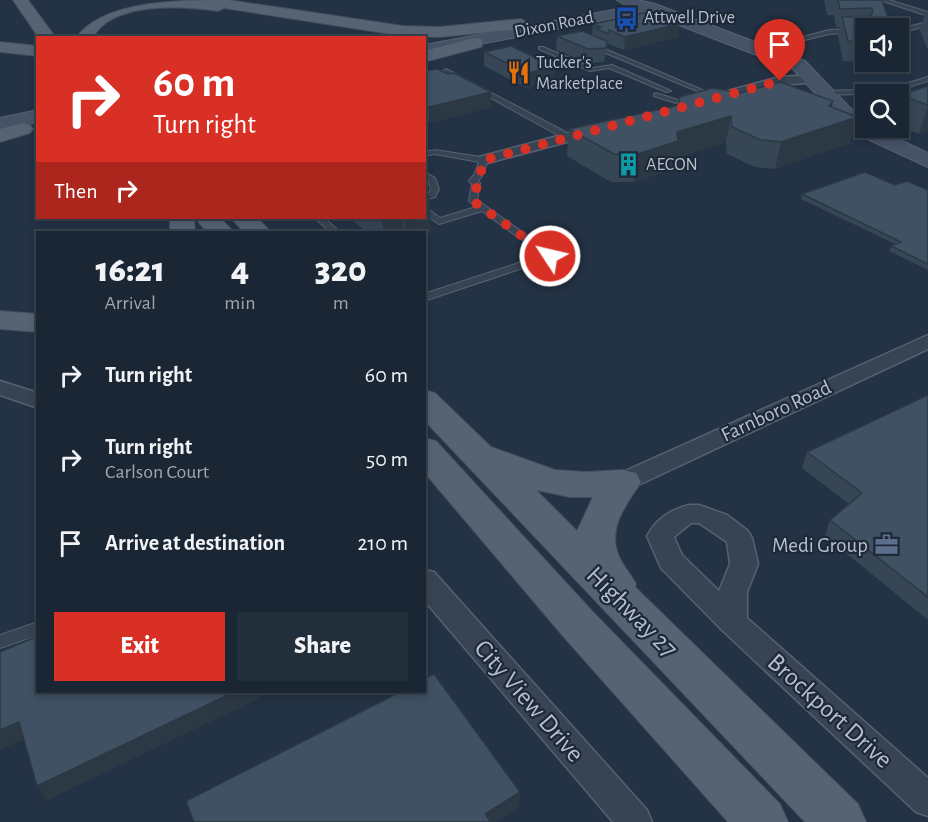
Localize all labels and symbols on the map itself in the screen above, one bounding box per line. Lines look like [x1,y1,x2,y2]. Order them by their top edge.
bus stop icon: Attwell Drive [613,5,639,31]
street label: Dixon Road [513,9,595,41]
place label: Attwell Drive [644,9,735,27]
pin [754,19,805,81]
place label: Tucker's Marketplace [536,54,623,93]
restaurant icon: Tucker's Marketplace [505,60,531,86]
building icon: AECON [615,152,641,178]
place label: AECON [646,156,698,174]
position arrow [518,224,582,288]
street label: Farnboro Road [718,376,834,446]
office icon: Medi Group [873,532,899,558]
place label: Medi Group [772,535,868,556]
street label: Highway 27 [582,562,683,663]
street label: City View Drive [469,635,589,767]
street label: Brockport Drive [763,649,897,773]

